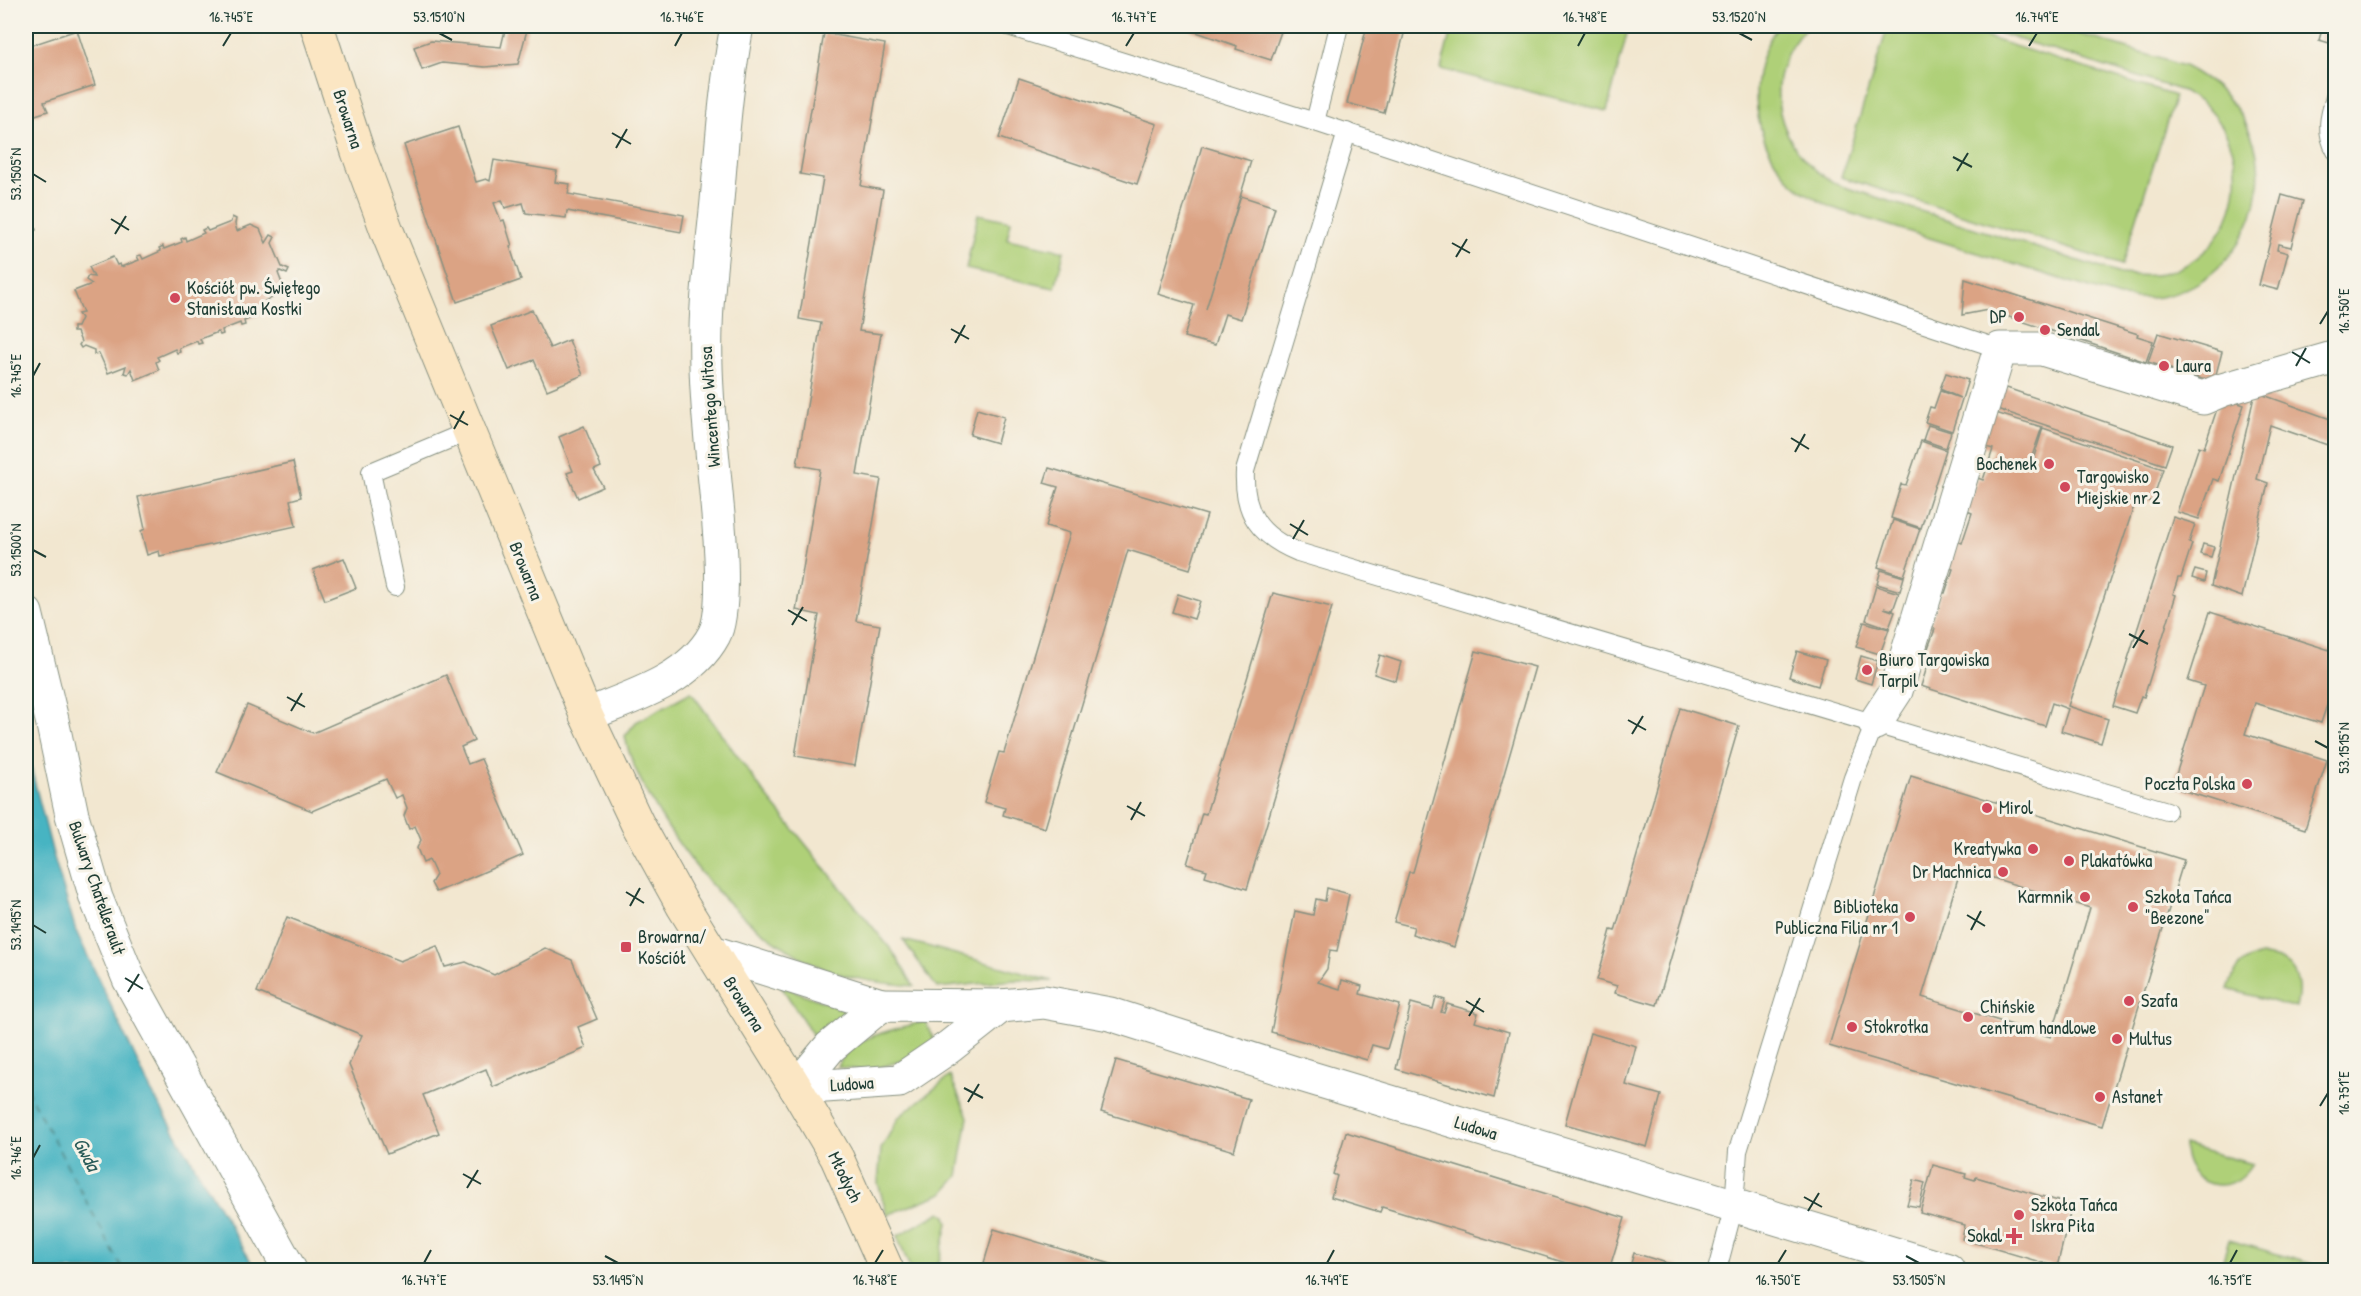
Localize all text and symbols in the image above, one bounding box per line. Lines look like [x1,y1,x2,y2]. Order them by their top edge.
text: 16.745°E [209,6,253,27]
text: 53.1510°N [413,6,465,27]
text: 16.746°E [660,6,704,27]
text: 16.747°E [1111,6,1157,27]
text: 16.748°E [1563,6,1608,27]
text: 53.1520°N [1712,6,1766,27]
text: 16.749°E [2015,6,2059,27]
street label: Browarna [327,86,370,152]
text: 53.1505°N [5,148,26,200]
place label: Kościół pw. Świętego Stanisława Kostki [187,275,320,321]
text: 16.750°E [2333,288,2354,334]
marker: Kościół pw. Świętego Stanisława Kostki [168,291,182,305]
place label: DP [1990,304,2007,329]
marker: DP [2012,310,2026,324]
place label: Sendal [2057,317,2100,342]
marker: Sendal [2038,323,2052,337]
street label: Wincentego Witosa [693,346,726,468]
place label: Laura [2176,353,2211,378]
text: 16.745°E [5,354,26,398]
marker: Laura [2157,359,2171,373]
place label: Bochenek [1976,451,2038,476]
marker: Bochenek [2042,457,2056,471]
place label: Targowisko Miejskie nr 2 [2077,464,2161,510]
marker: Targowisko Miejskie nr 2 [2058,480,2072,494]
text: 53.1500°N [5,523,26,576]
street label: Browarna [503,538,549,604]
place label: Biuro Targowiska Tarpil [1879,647,1989,693]
marker: Biuro Targowiska Tarpil [1860,663,1874,677]
text: 53.1515°N [2333,722,2354,774]
place label: Poczta Polska [2145,771,2235,796]
marker: Poczta Polska [2240,777,2254,791]
place label: Mirol [1999,795,2033,820]
marker: Mirol [1980,801,1994,815]
street label: Bulwary Chatellerault [63,818,132,959]
place label: Kreatywka [1954,836,2021,861]
marker: Kreatywka [2026,842,2040,856]
place label: Plakatówka [2081,848,2152,873]
marker: Plakatówka [2062,854,2076,868]
place label: Dr Machnica [1913,859,1991,884]
marker: Dr Machnica [1996,865,2010,879]
place label: Karmnik [2018,884,2074,909]
place label: Szkoła Tańca "Beezone" [2145,884,2231,930]
marker: Karmnik [2078,890,2092,904]
place label: Biblioteka Publiczna Filia nr 1 [1775,894,1898,940]
text: 53.1495°N [5,900,26,950]
marker: Szkoła Tańca "Beezone" [2126,900,2140,914]
marker: Biblioteka Publiczna Filia nr 1 [1903,910,1917,924]
place label: Browarna/ Kościół [638,924,707,970]
marker: Browarna/ Kościół [619,940,633,954]
street label: Browarna [718,971,771,1036]
place label: Szafa [2141,988,2178,1013]
place label: Chińskie centrum handlowe [1980,994,2096,1040]
marker: Szafa [2122,994,2136,1008]
marker: Chińskie centrum handlowe [1961,1010,1975,1024]
place label: Stokrotka [1864,1014,1928,1039]
marker: Stokrotka [1845,1020,1859,1034]
place label: Multus [2129,1026,2172,1051]
marker: Multus [2110,1032,2124,1046]
street label: Ludowa [829,1070,875,1097]
text: 16.751°E [2333,1071,2354,1115]
place label: Astanet [2112,1084,2163,1109]
marker: Astanet [2093,1090,2107,1104]
street label: Ludowa [1452,1109,1501,1146]
water label: Gwda [67,1132,108,1177]
text: 16.746°E [5,1136,26,1180]
street label: Młodych [822,1147,869,1207]
place label: Szkoła Tańca Iskra Piła [2031,1192,2117,1238]
marker: Szkoła Tańca Iskra Piła [2012,1208,2026,1222]
place label: Sokal [1967,1223,2002,1248]
marker: Sokal [2007,1229,2021,1243]
text: 16.747°E [401,1269,447,1290]
text: 53.1495°N [593,1269,643,1290]
text: 16.748°E [853,1269,898,1290]
text: 16.749°E [1305,1269,1349,1290]
text: 16.750°E [1755,1269,1801,1290]
text: 53.1505°N [1893,1269,1945,1290]
text: 16.751°E [2208,1269,2252,1290]

